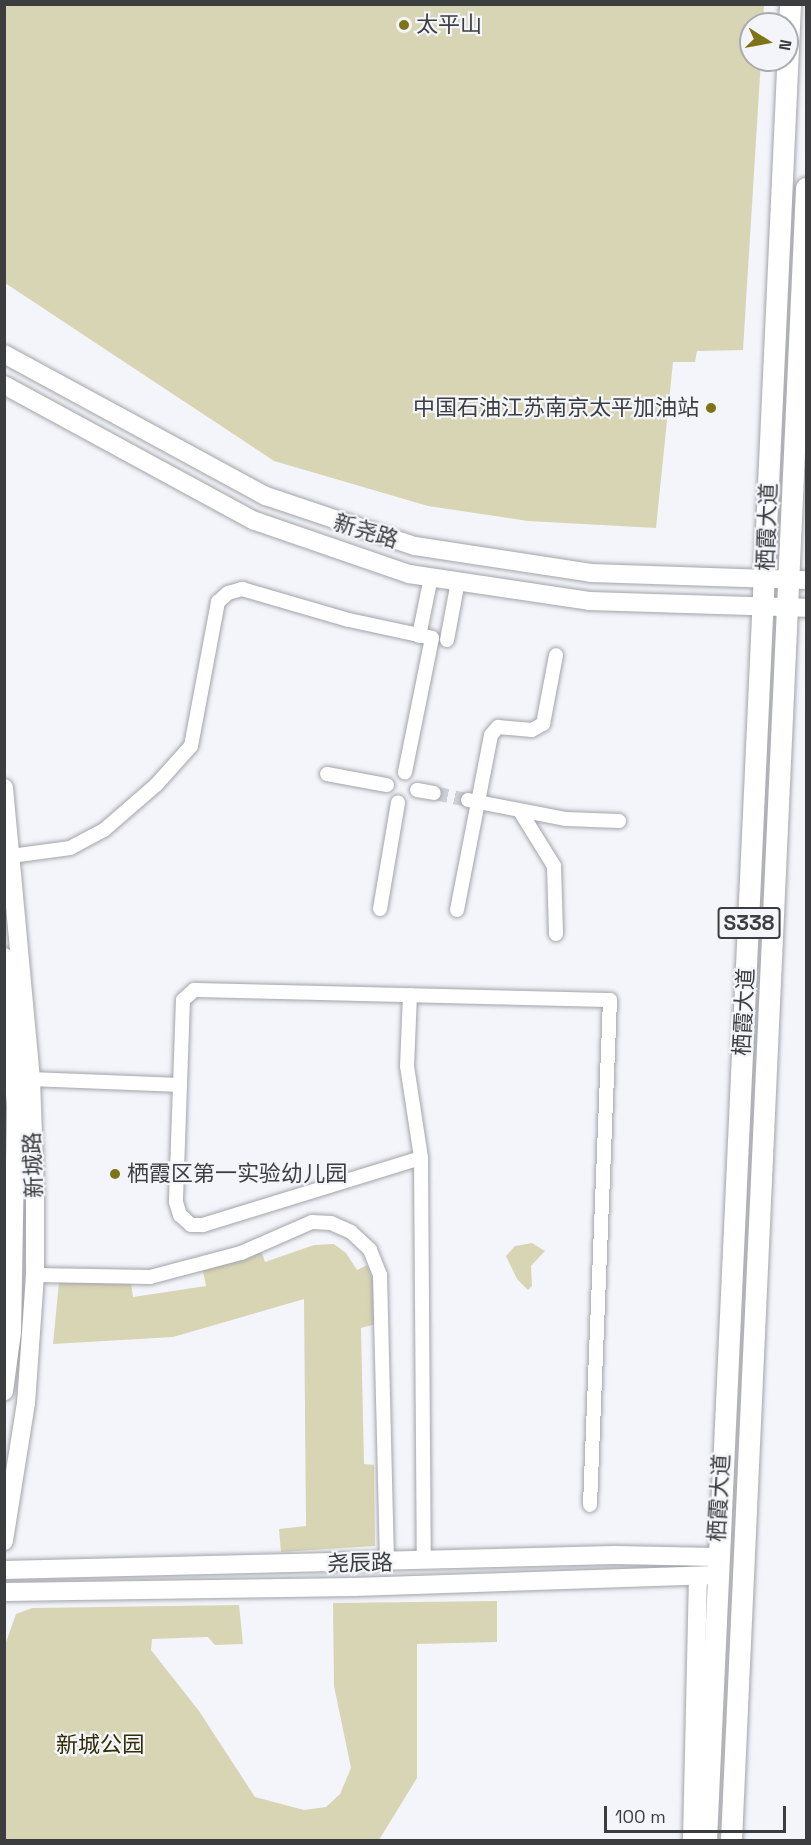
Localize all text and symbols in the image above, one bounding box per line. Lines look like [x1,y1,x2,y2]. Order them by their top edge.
place label: 太平山 [416,12,482,38]
north arrow [739,12,799,72]
marker: 太平山 [397,18,411,32]
text: N [774,38,797,52]
place label: 中国石油江苏南京太平加油站 [413,395,699,421]
marker: 中国石油江苏南京太平加油站 [704,401,718,415]
street label: 栖霞大道 [752,483,782,571]
street label: 新尧路 [331,509,401,553]
road number: S338 [718,905,780,941]
street label: 栖霞大道 [729,967,759,1057]
street label: 新城路 [19,1132,47,1198]
place label: 栖霞区第一实验幼儿园 [127,1161,347,1187]
marker: 栖霞区第一实验幼儿园 [108,1167,122,1181]
street label: 栖霞大道 [704,1453,734,1543]
street label: 尧辰路 [327,1549,393,1577]
park label: 新城公园 [56,1732,144,1758]
scale bar [607,1794,788,1832]
text: 100 m [615,1805,666,1828]

